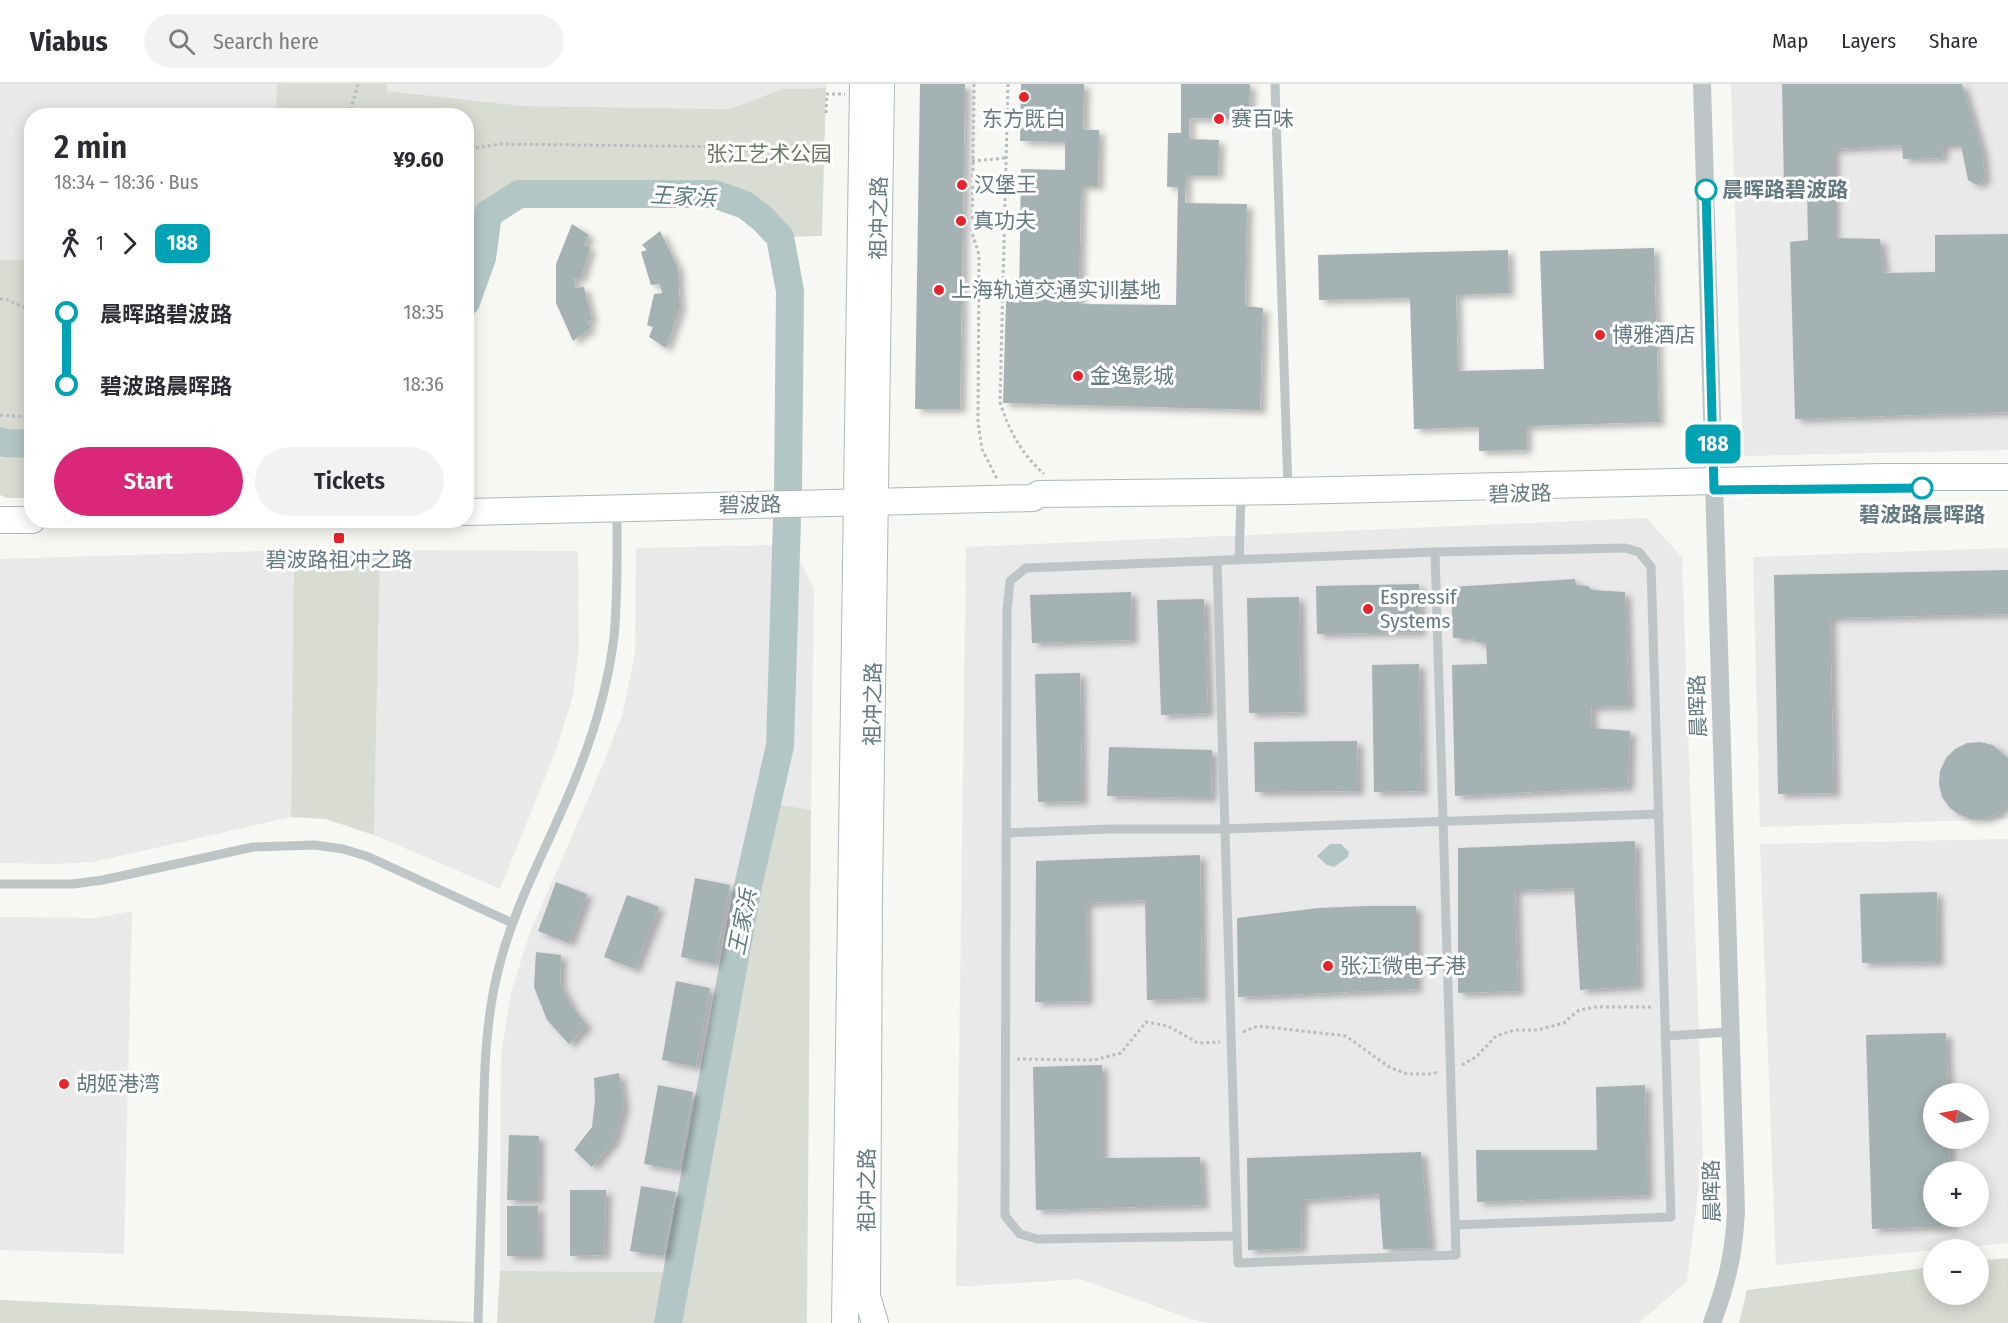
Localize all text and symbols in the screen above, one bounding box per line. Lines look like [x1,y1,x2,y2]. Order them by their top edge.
search box [144,14,564,68]
text: Viabus [30,25,108,58]
icon: search [165,25,198,58]
text: Search here [213,28,319,55]
text: Map [1772,28,1808,54]
text: Layers [1841,28,1896,54]
text: Share [1929,28,1978,54]
marker: 东方既白 [1017,90,1031,104]
place label: 东方既白 [982,106,1066,132]
place label: 赛百味 [1231,106,1294,132]
marker: 赛百味 [1212,112,1226,126]
text: 2 min [54,127,127,167]
park label: 张江艺术公园 [706,141,832,167]
text: ¥9.60 [393,146,444,173]
text: 18:34 – 18:36 · Bus [54,170,198,194]
place label: 汉堡王 [974,172,1037,198]
street label: 祖冲之路 [865,176,893,260]
place label: 晨晖路碧波路 [1722,177,1848,203]
marker: 汉堡王 [955,178,969,192]
marker: 晨晖路碧波路 [1695,179,1717,201]
water label: 王家浜 [649,181,719,212]
place label: 真功夫 [973,208,1036,234]
marker: 真功夫 [954,214,968,228]
icon: walk [54,227,87,260]
icon: forward [113,227,146,260]
text: 188 [167,230,198,256]
text: 1 [96,231,104,255]
place label: 上海轨道交通实训基地 [951,277,1161,303]
marker: 上海轨道交通实训基地 [932,283,946,297]
text: 18:35 [404,300,444,324]
text: 晨晖路碧波路 [100,301,232,328]
place label: 博雅酒店 [1612,322,1696,348]
marker: 博雅酒店 [1593,328,1607,342]
place label: 金逸影城 [1090,363,1174,389]
marker: 金逸影城 [1071,369,1085,383]
text: 18:36 [403,372,444,396]
text: 碧波路晨晖路 [100,373,232,400]
line badge: 188 [1678,424,1748,464]
text: 188 [1697,431,1729,457]
button: Start [54,447,243,516]
button: Tickets [255,447,444,516]
marker: 碧波路晨晖路 [1911,477,1933,499]
street label: 碧波路 [1488,480,1552,508]
street label: 碧波路 [718,491,782,519]
place label: 碧波路晨晖路 [1859,502,1985,528]
marker: 碧波路祖冲之路 [332,531,346,545]
place label: 碧波路祖冲之路 [266,547,413,573]
place label: Espressif Systems [1380,584,1458,634]
marker: Espressif Systems [1361,602,1375,616]
street label: 祖冲之路 [859,662,887,746]
street label: 晨晖路 [1684,674,1712,738]
water label: 王家浜 [723,885,762,957]
place label: 张江微电子港 [1340,953,1466,979]
marker: 张江微电子港 [1321,959,1335,973]
place label: 胡姬港湾 [76,1071,160,1097]
marker: 胡姬港湾 [57,1077,71,1091]
north arrow [1923,1083,1989,1149]
map controls [1923,1083,1989,1305]
street label: 祖冲之路 [854,1148,880,1232]
street label: 晨晖路 [1698,1159,1726,1223]
button: + [1923,1161,1989,1227]
button: − [1923,1239,1989,1305]

